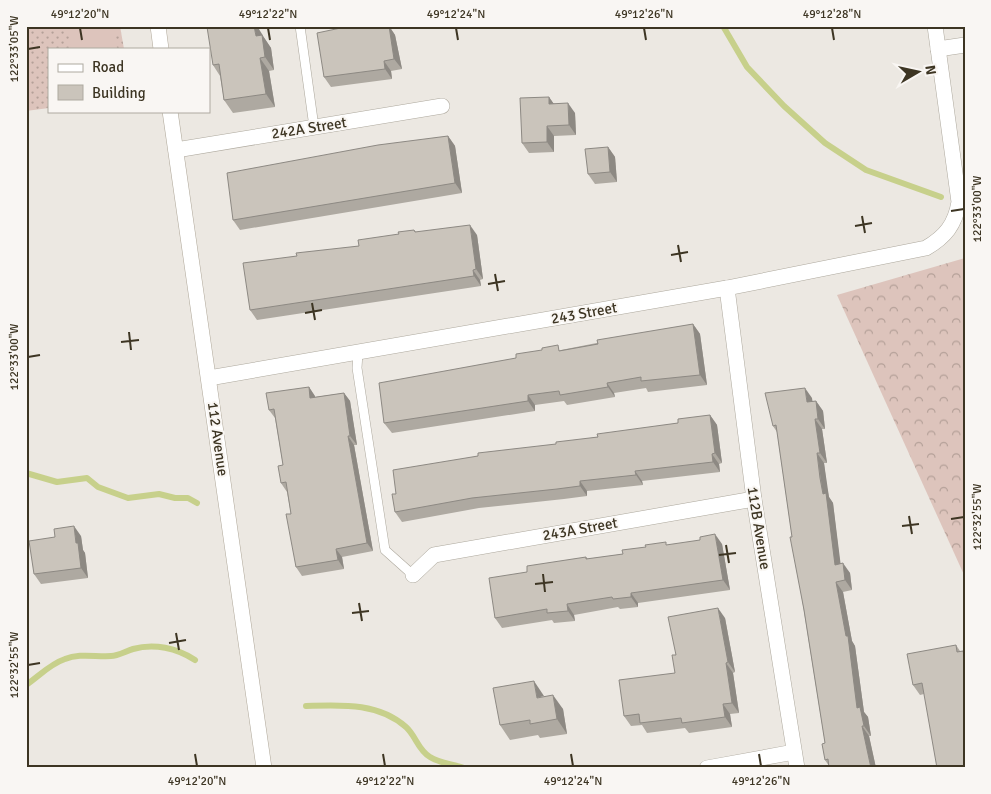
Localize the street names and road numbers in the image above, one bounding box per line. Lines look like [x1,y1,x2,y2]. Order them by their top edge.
street label: 242A Street [270,113,348,143]
street label: 243 Street [550,298,618,328]
street label: 112 Avenue [204,401,232,477]
street label: 112B Avenue [744,485,774,571]
street label: 243A Street [541,514,619,544]

